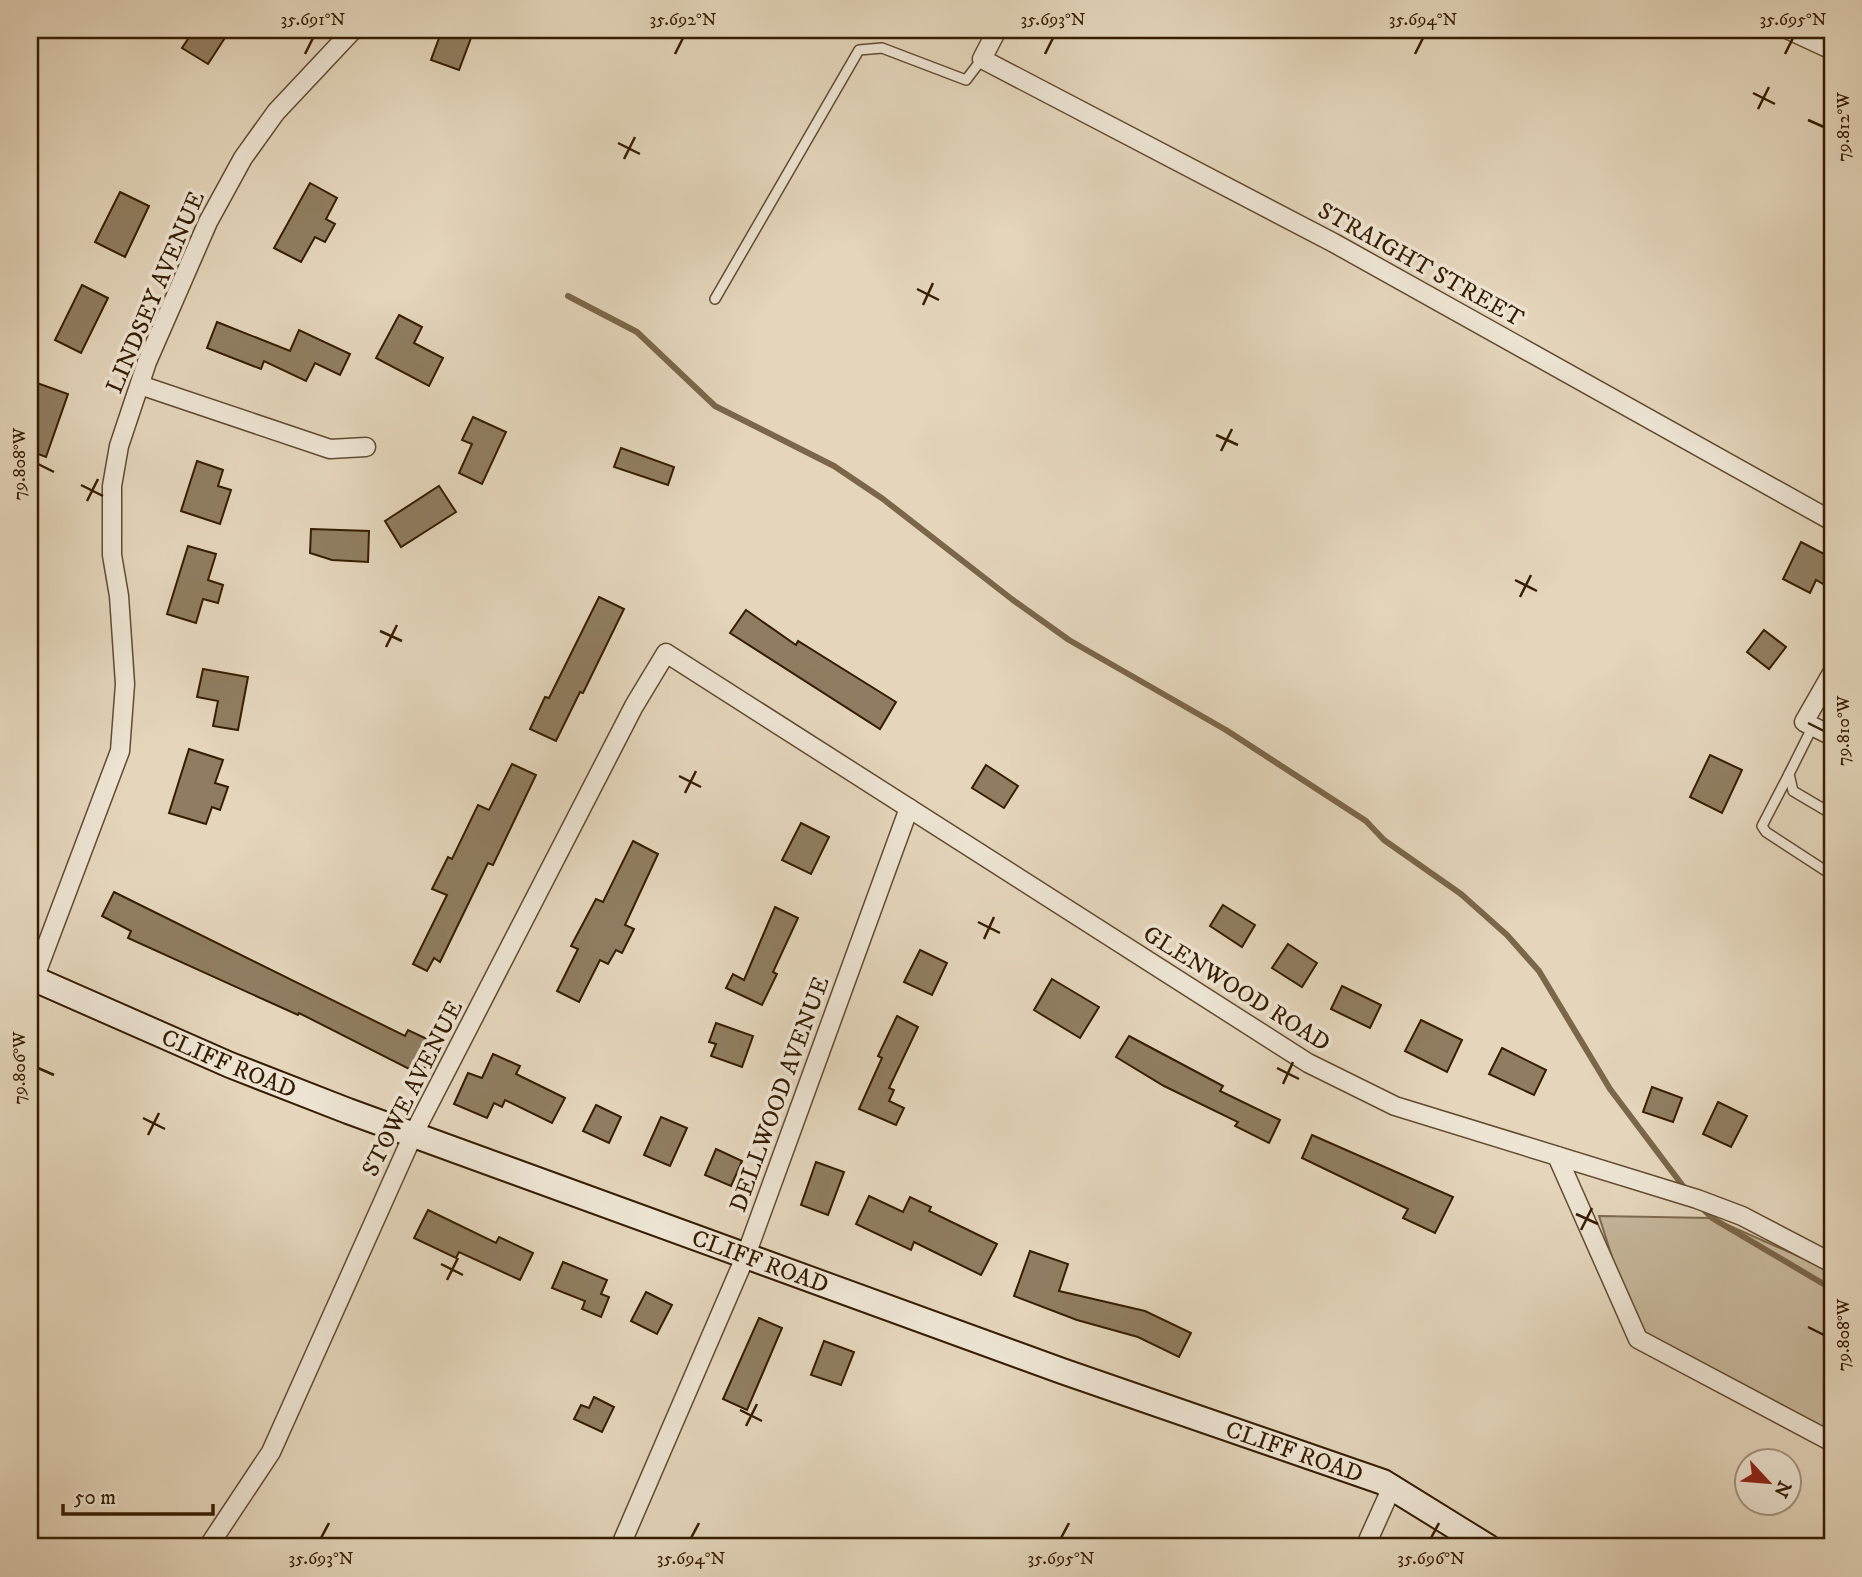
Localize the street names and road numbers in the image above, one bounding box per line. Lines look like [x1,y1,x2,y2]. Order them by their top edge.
street label: LINDSEY AVENUE [100,187,212,398]
street label: STRAIGHT STREET [1312,196,1529,334]
street label: GLENWOOD ROAD [1137,919,1336,1059]
street label: DELLWOOD AVENUE [723,972,837,1216]
street label: STOWE AVENUE [356,995,470,1182]
street label: CLIFF ROAD [156,1023,301,1105]
street label: CLIFF ROAD [687,1223,833,1301]
street label: CLIFF ROAD [1221,1415,1367,1490]

